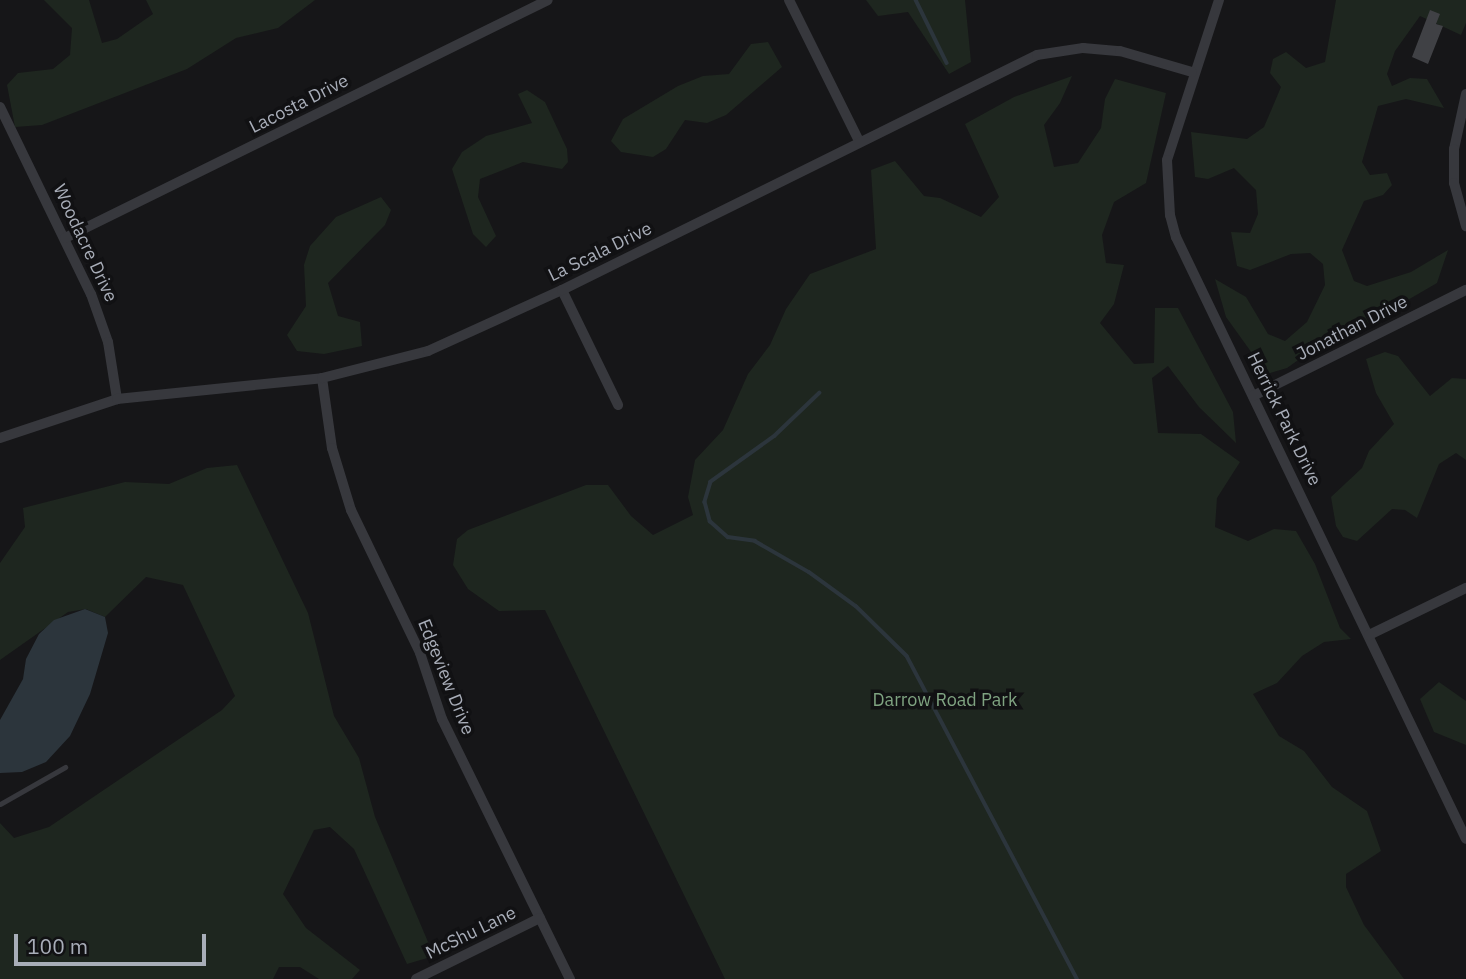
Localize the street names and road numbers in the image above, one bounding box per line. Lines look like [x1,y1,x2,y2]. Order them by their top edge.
street label: Lacosta Drive [246,70,352,138]
street label: Woodacre Drive [48,181,122,305]
street label: La Scala Drive [545,218,655,286]
street label: Jonathan Drive [1293,291,1411,365]
street label: Herrick Park Drive [1242,349,1326,489]
street label: Edgeview Drive [413,616,479,738]
street label: McShu Lane [422,902,520,964]

